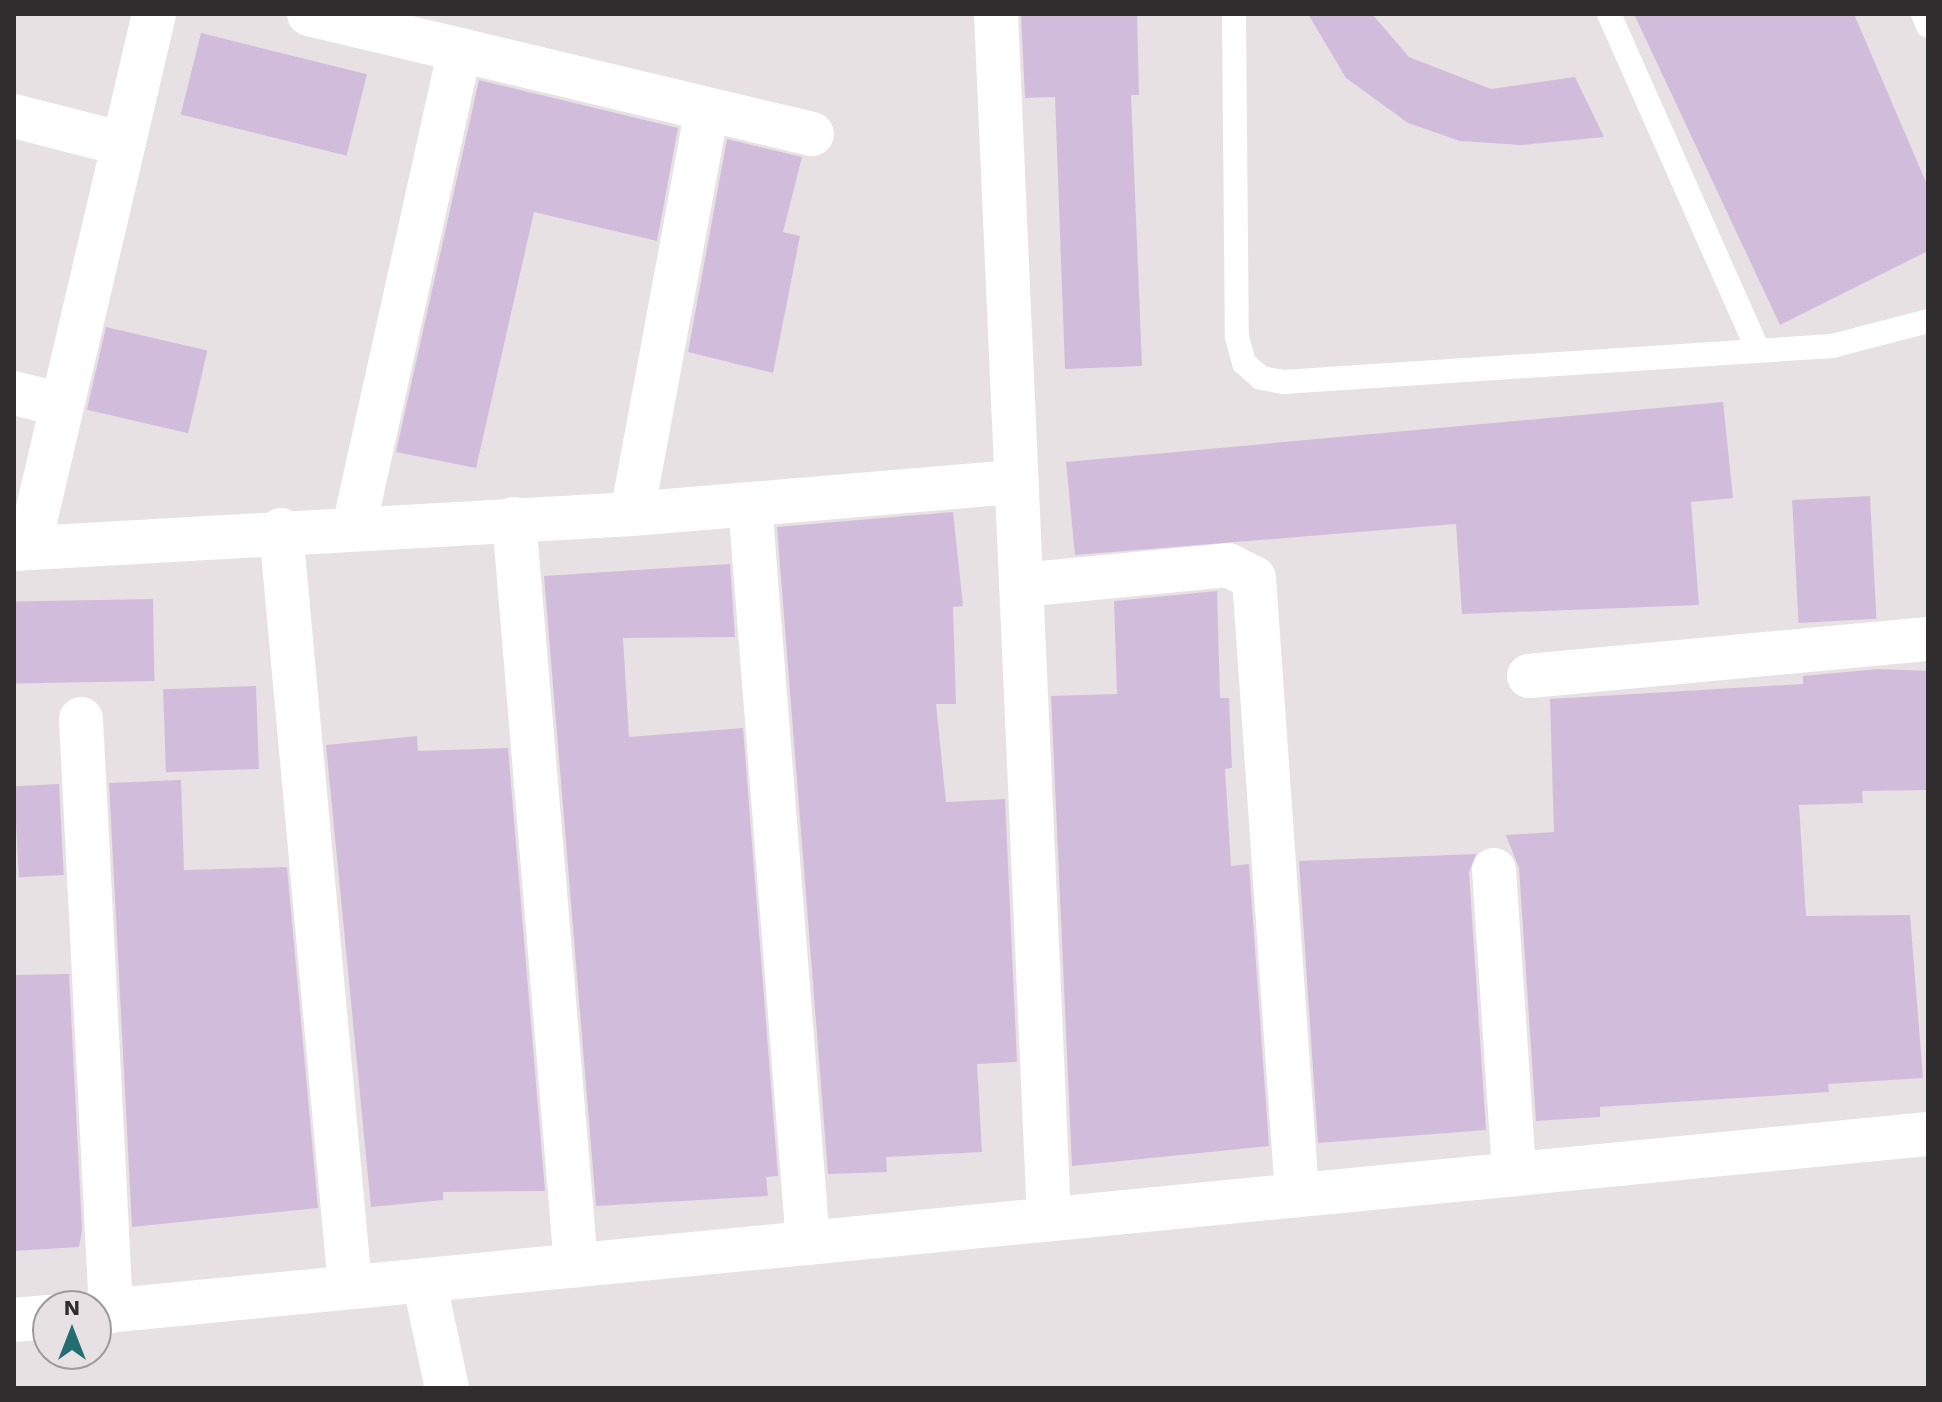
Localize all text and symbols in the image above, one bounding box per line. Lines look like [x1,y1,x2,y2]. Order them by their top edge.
north arrow [32,1290,112,1370]
text: N [64,1295,80,1320]

